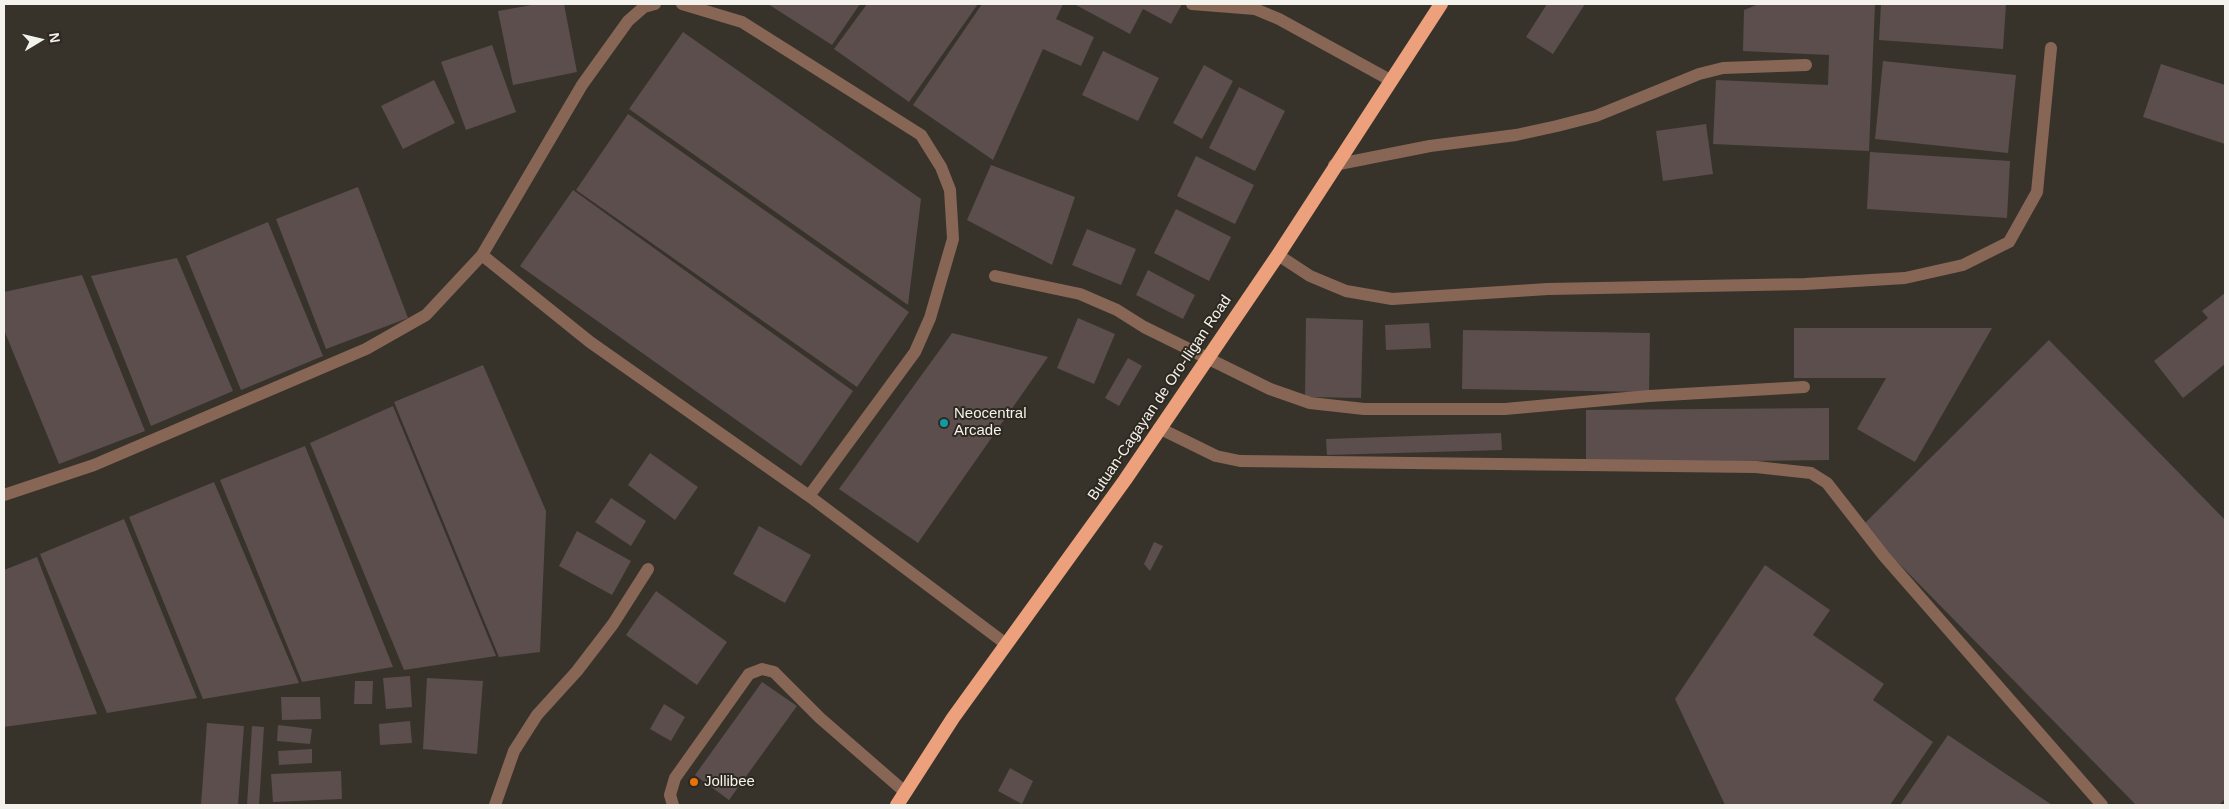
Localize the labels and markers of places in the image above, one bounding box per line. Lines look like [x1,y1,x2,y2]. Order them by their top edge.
place label: Neocentral Arcade [954,405,1027,440]
marker: Neocentral Arcade [938,417,950,429]
place label: Jollibee [704,773,755,791]
marker: Jollibee [688,776,700,788]

